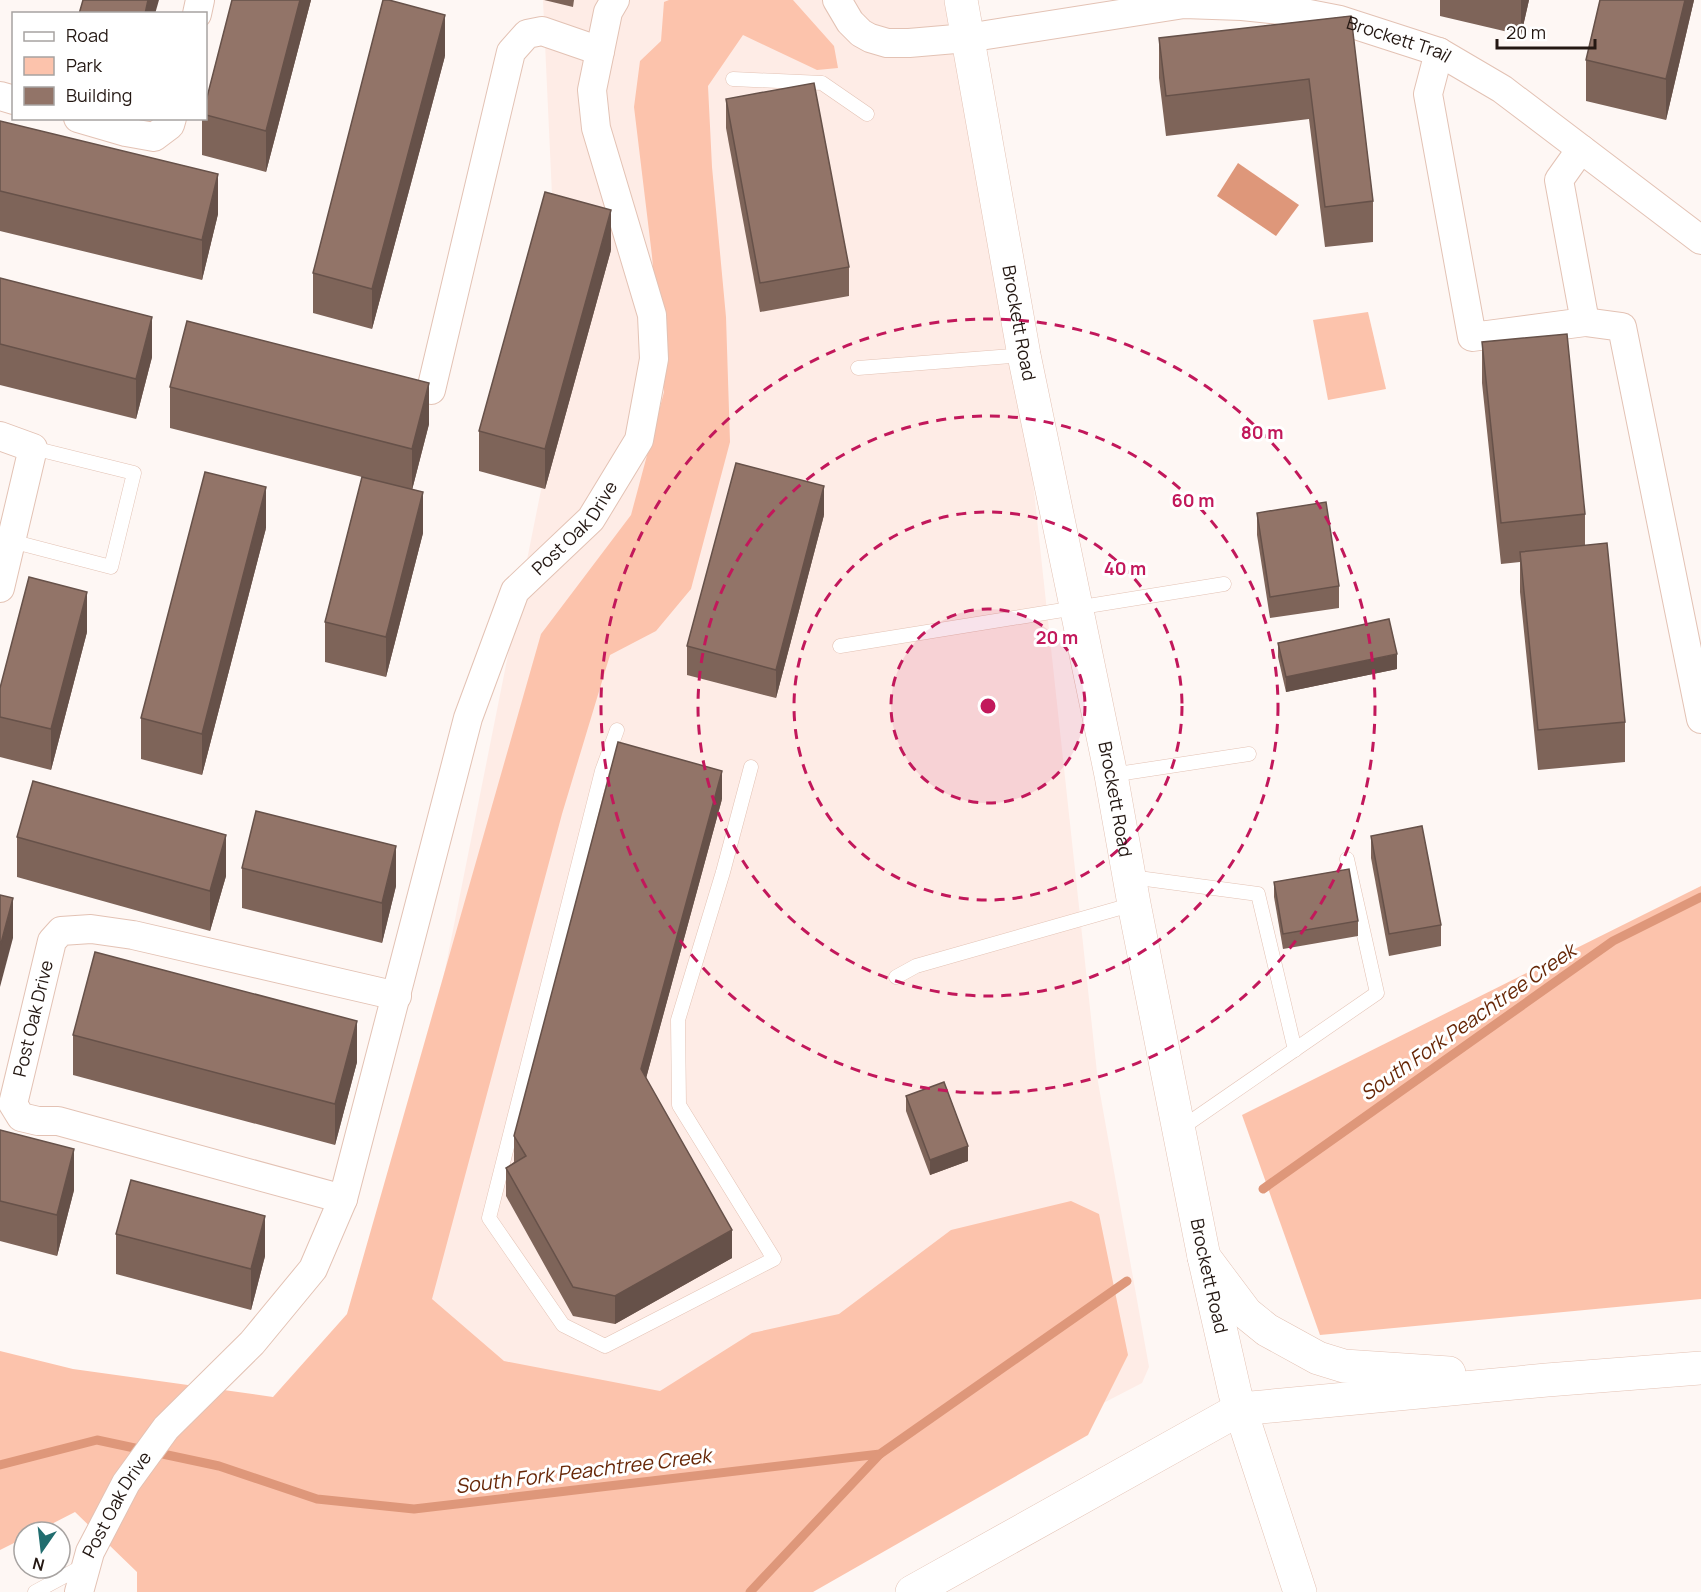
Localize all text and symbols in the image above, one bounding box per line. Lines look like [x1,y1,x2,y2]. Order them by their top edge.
street label: Brockett Trail [1344,10,1456,68]
legend [12,12,207,120]
scale bar [1497,12,1594,50]
text: 20 m [1506,20,1546,44]
text: Road [66,23,109,47]
text: Park [66,53,103,77]
text: Building [66,83,132,107]
street label: Brockett Road [997,263,1042,383]
text: 80 m [1241,420,1283,444]
street label: Post Oak Drive [526,476,622,580]
text: 60 m [1172,488,1214,512]
text: 40 m [1104,556,1146,580]
text: 20 m [1036,625,1078,649]
centre of rings [978,696,998,716]
street label: Brockett Road [1093,739,1138,859]
water label: South Fork Peachtree Creek [1355,935,1583,1106]
street label: Post Oak Drive [7,958,58,1079]
street label: Brockett Road [1186,1216,1234,1336]
water label: South Fork Peachtree Creek [454,1441,715,1500]
street label: Post Oak Drive [76,1446,156,1562]
north arrow [12,1520,72,1580]
text: N [30,1552,47,1577]

